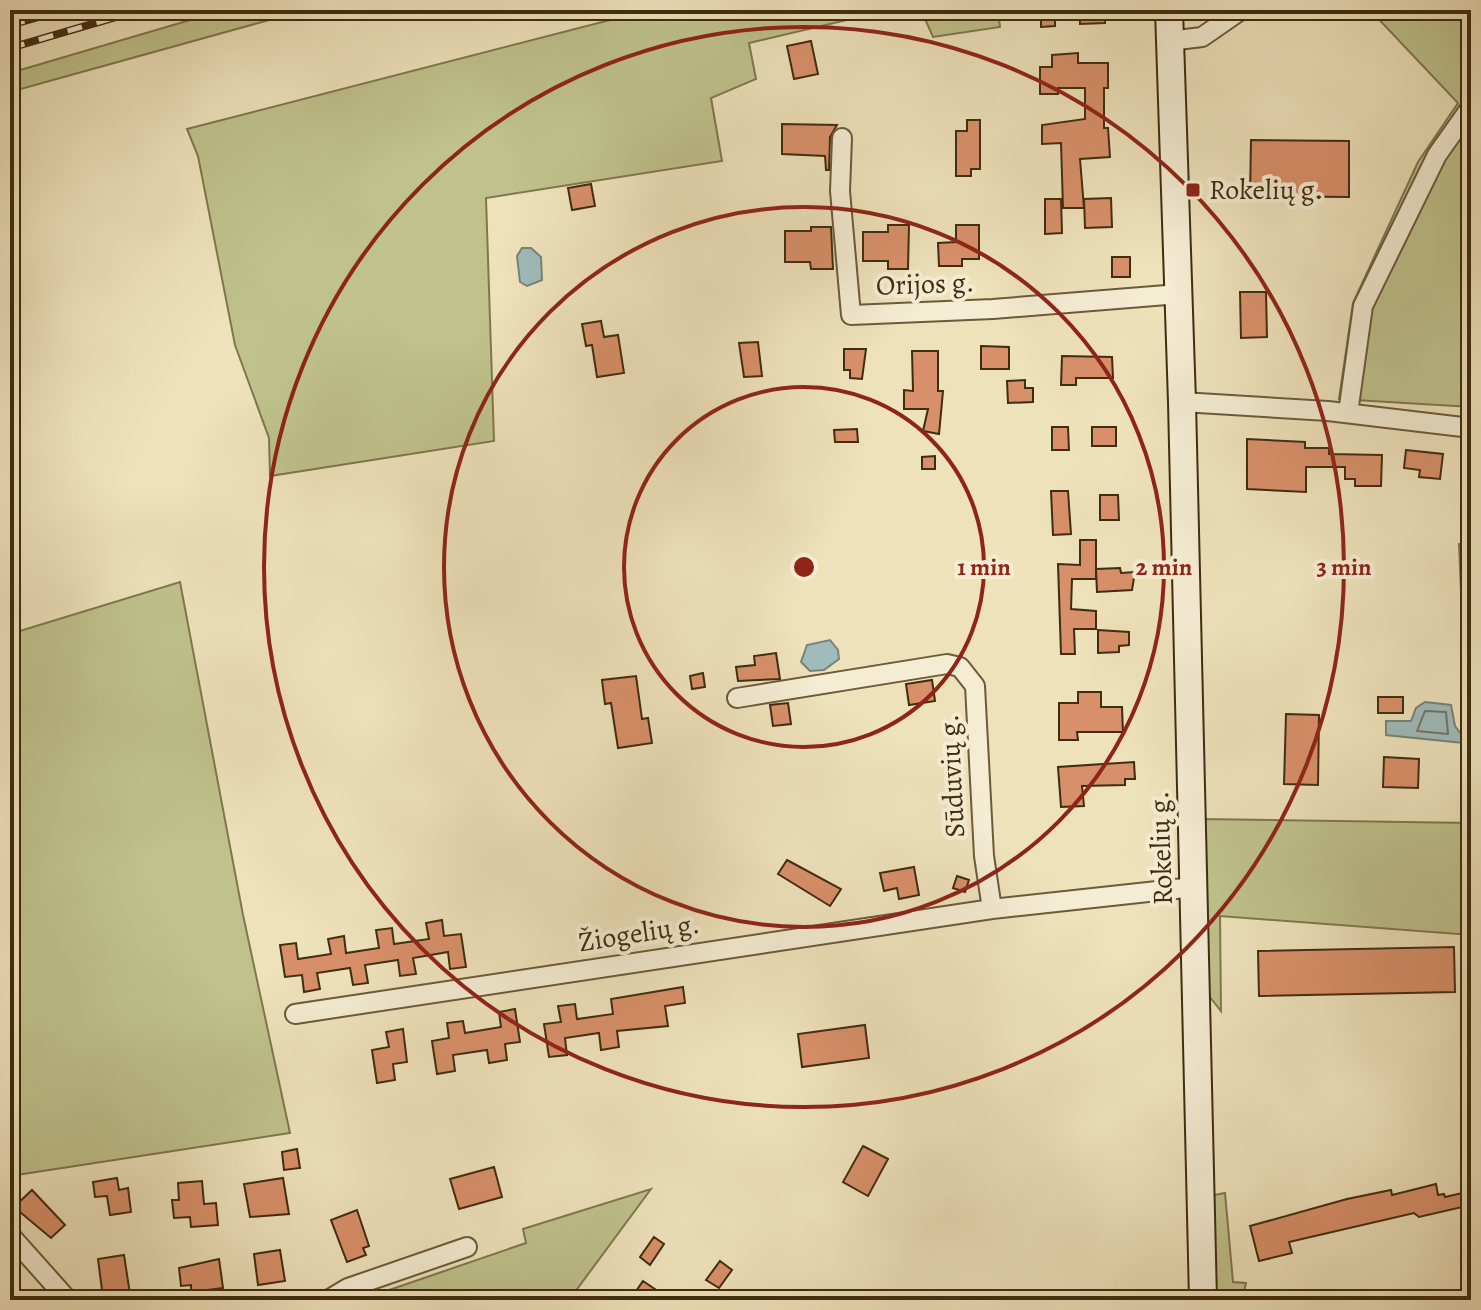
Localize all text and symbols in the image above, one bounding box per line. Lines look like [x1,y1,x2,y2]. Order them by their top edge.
place label: Rokelių g. [1209,171,1323,209]
marker: Rokelių g. [1184,181,1202,199]
street label: Orijos g. [875,263,975,305]
text: 1 min [957,551,1011,583]
text: 2 min [1136,551,1193,583]
text: 3 min [1316,551,1372,583]
centre of rings [790,553,818,581]
street label: Sūduvių g. [930,713,974,839]
street label: Rokelių g. [1140,790,1182,906]
street label: Žiogelių g. [576,905,702,961]

